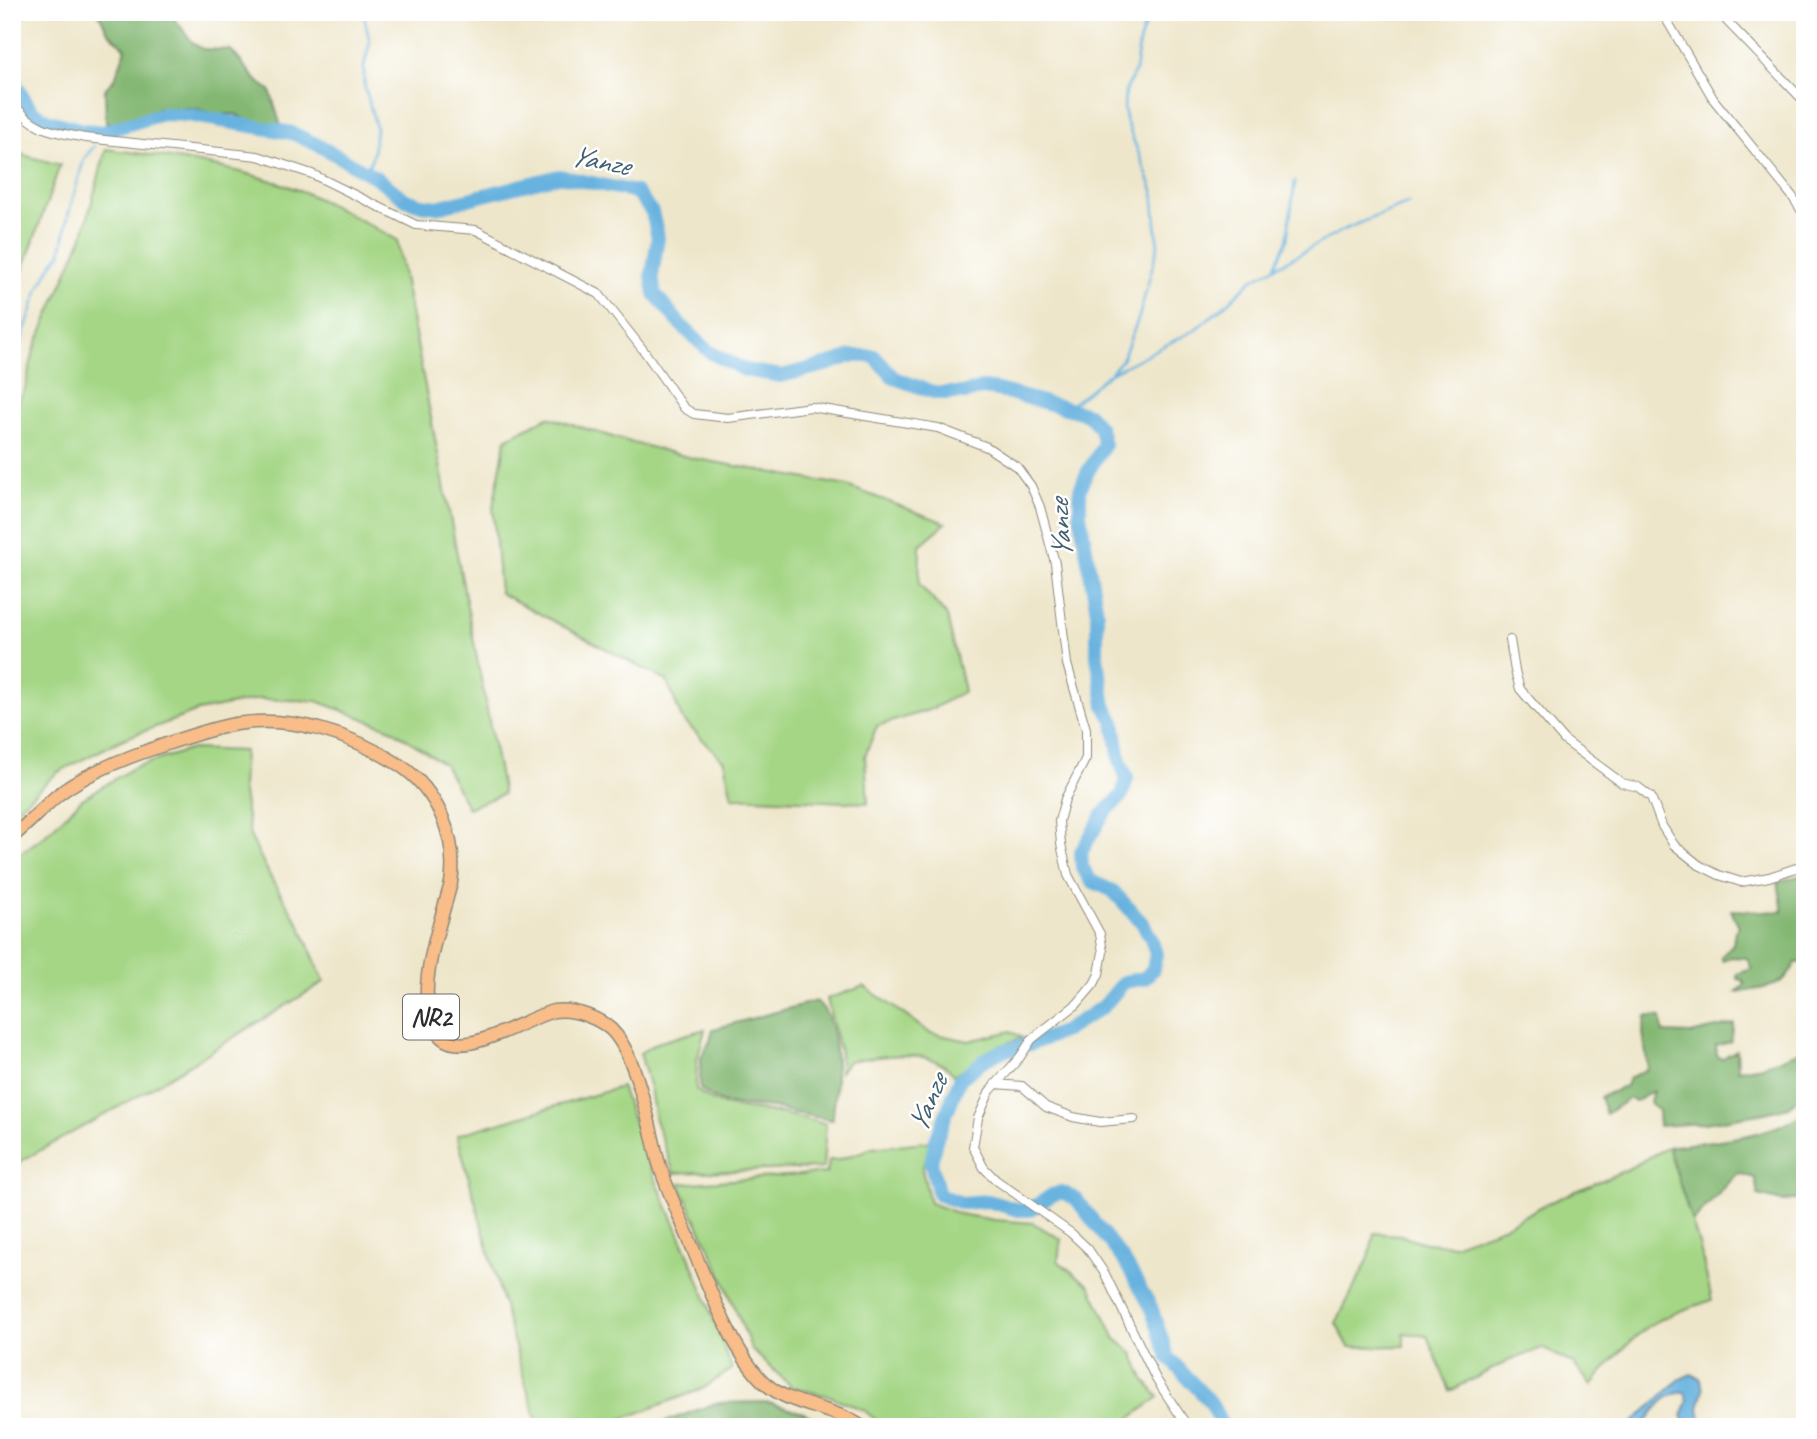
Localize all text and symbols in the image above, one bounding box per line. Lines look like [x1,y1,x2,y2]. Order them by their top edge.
water label: Yanze [567,136,637,185]
water label: Yanze [1039,494,1081,560]
road number: NR2 [403,994,459,1040]
water label: Yanze [898,1065,958,1138]

